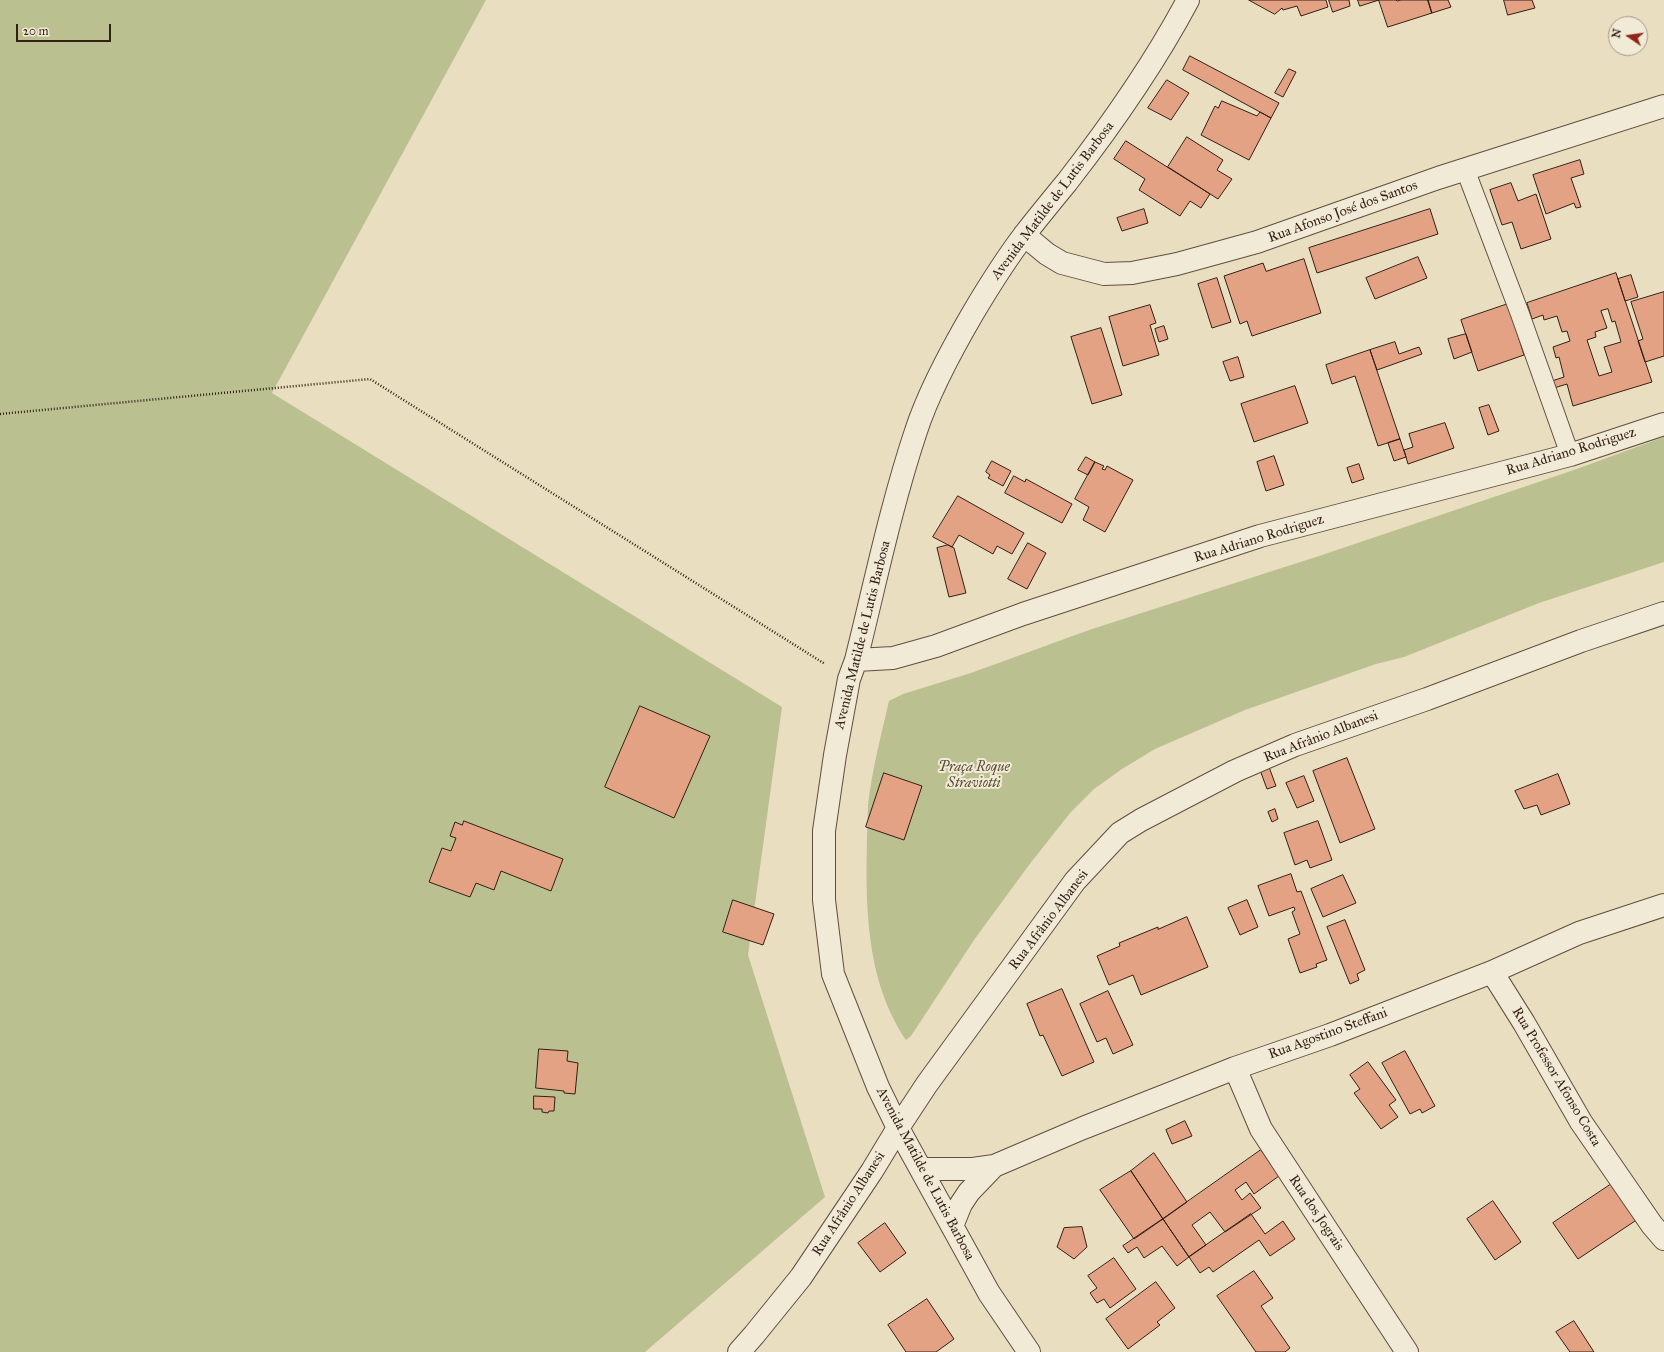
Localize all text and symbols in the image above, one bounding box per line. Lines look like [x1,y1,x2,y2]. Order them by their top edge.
scale bar [18,16,113,42]
north arrow [1608,16,1648,56]
text: 20 m [23,24,49,38]
text: N [1609,27,1624,39]
street label: Avenida Matilde de Lutis Barbosa [988,119,1118,283]
street label: Rua Afonso José dos Santos [1266,177,1420,247]
street label: Rua Adriano Rodriguez [1504,424,1638,480]
street label: Rua Adriano Rodriguez [1192,511,1326,567]
street label: Avenida Matilde de Lutis Barbosa [831,539,895,731]
street label: Rua Afrânio Albanesi [1261,707,1381,767]
park label: Praça Roque Straviotti [938,760,1010,792]
street label: Rua Afrânio Albanesi [1006,867,1092,973]
street label: Rua Professor Afonso Costa [1508,1004,1604,1150]
street label: Rua Agostino Steffani [1266,1005,1390,1063]
street label: Avenida Matilde de Lutis Barbosa [872,1085,978,1263]
street label: Rua Afrânio Albanesi [809,1149,889,1259]
street label: Rua dos Jograis [1285,1172,1347,1254]

